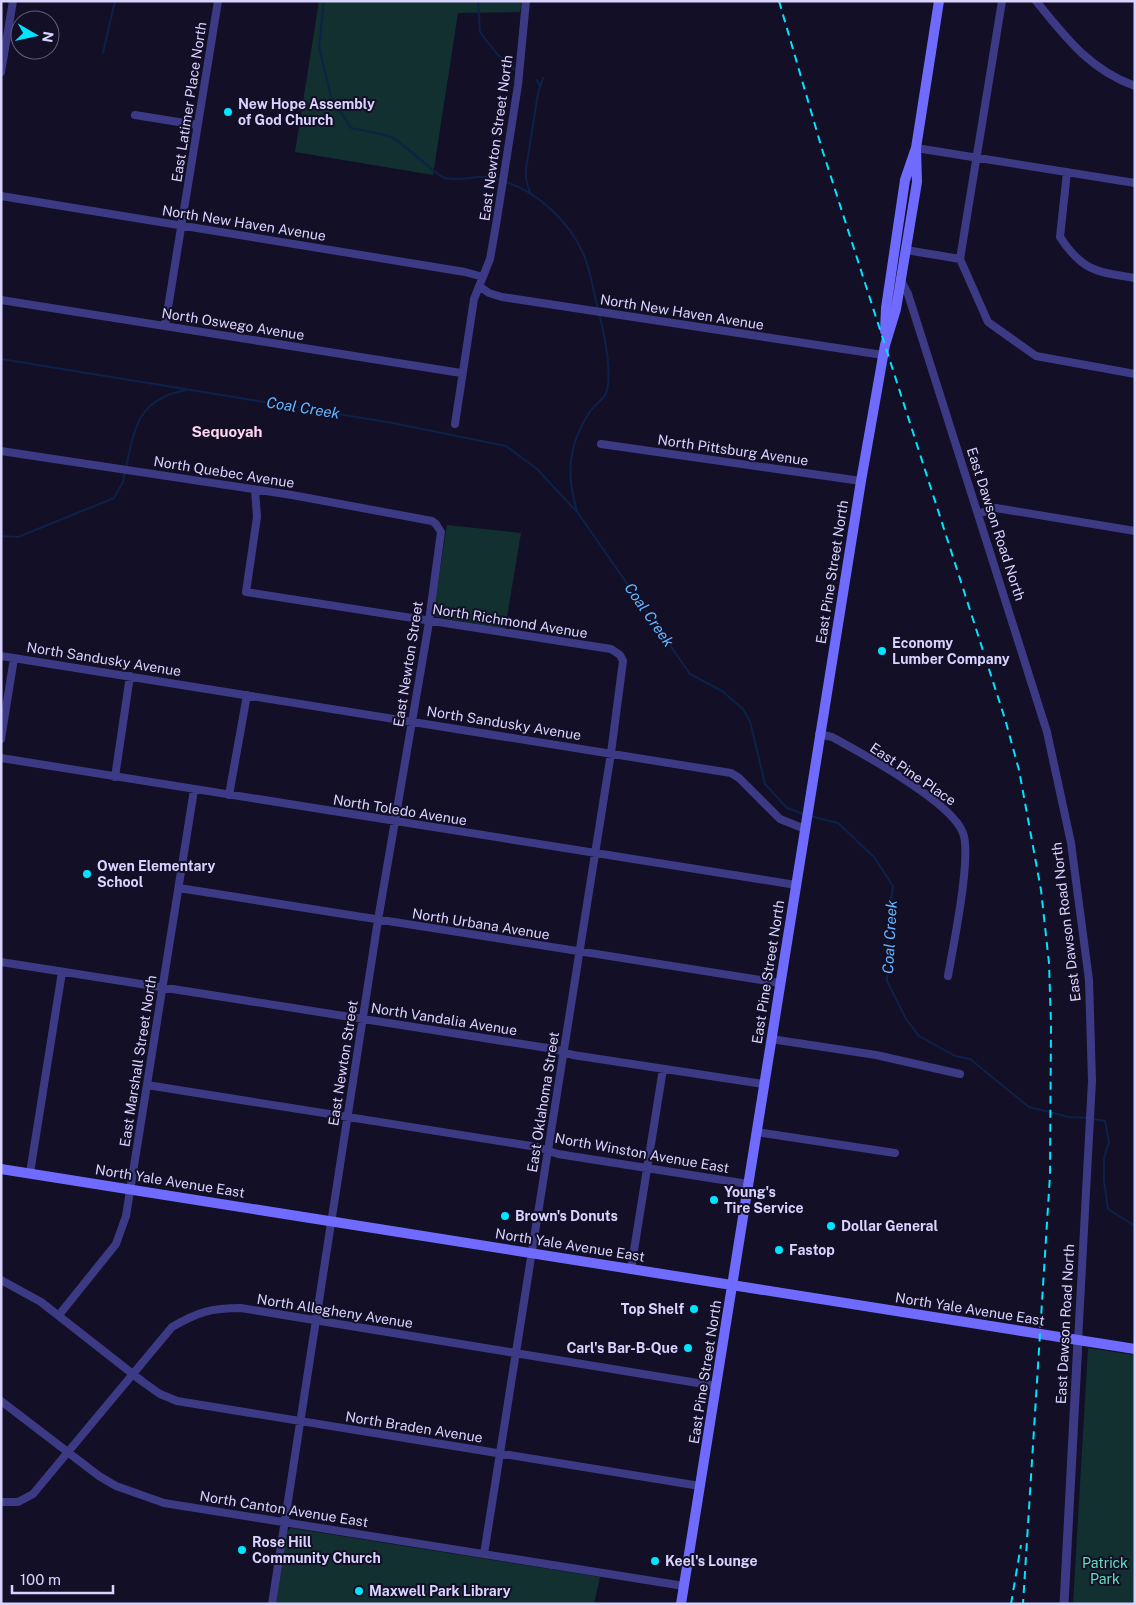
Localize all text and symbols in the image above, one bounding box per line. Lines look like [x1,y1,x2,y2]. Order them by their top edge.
north arrow [10,10,60,60]
street label: East Latimer Place North [168,21,210,183]
text: N [39,30,57,44]
street label: East Newton Street North [476,54,516,222]
place label: New Hope Assembly of God Church [238,96,375,128]
marker: New Hope Assembly of God Church [222,106,234,118]
street label: North New Haven Avenue [161,202,327,244]
street label: North New Haven Avenue [599,291,765,333]
street label: North Oswego Avenue [160,305,306,343]
water label: Coal Creek [265,393,342,422]
district label: Sequoyah [192,423,263,440]
street label: North Pittsburg Avenue [657,431,810,469]
street label: East Dawson Road North [964,445,1028,603]
street label: North Quebec Avenue [152,453,296,491]
street label: East Pine Street North [813,499,851,645]
water label: Coal Creek [621,580,678,651]
street label: East Newton Street [390,600,426,728]
street label: North Richmond Avenue [431,601,589,641]
place label: Economy Lumber Company [892,635,1010,667]
street label: North Sandusky Avenue [26,639,182,679]
marker: Economy Lumber Company [876,645,888,657]
street label: North Sandusky Avenue [426,703,582,743]
street label: East Pine Place [867,739,959,809]
street label: North Toledo Avenue [332,792,468,828]
street label: East Dawson Road North [1048,842,1084,1002]
place label: Owen Elementary School [97,858,215,890]
marker: Owen Elementary School [81,868,93,880]
street label: East Pine Street North [749,899,787,1045]
water label: Coal Creek [879,899,900,974]
street label: North Urbana Avenue [411,905,551,943]
street label: East Marshall Street North [117,974,159,1148]
street label: East Newton Street [325,999,361,1127]
street label: North Vandalia Avenue [370,1000,518,1038]
street label: East Oklahoma Street [524,1031,562,1173]
street label: North Winston Avenue East [554,1130,730,1176]
street label: North Yale Avenue East [94,1161,246,1201]
place label: Young's Tire Service [724,1184,804,1216]
marker: Young's Tire Service [708,1194,720,1206]
place label: Brown's Donuts [515,1208,618,1224]
marker: Brown's Donuts [499,1210,511,1222]
place label: Dollar General [841,1218,939,1234]
marker: Dollar General [825,1220,837,1232]
street label: North Yale Avenue East [494,1225,646,1265]
place label: Fastop [789,1242,835,1258]
marker: Fastop [773,1244,785,1256]
street label: East Dawson Road North [1053,1244,1077,1404]
street label: North Yale Avenue East [894,1289,1046,1329]
street label: North Allegheny Avenue [256,1291,414,1331]
street label: East Pine Street North [686,1299,724,1445]
place label: Top Shelf [621,1301,684,1317]
marker: Top Shelf [688,1303,700,1315]
place label: Carl's Bar-B-Que [566,1340,678,1356]
marker: Carl's Bar-B-Que [682,1342,694,1354]
street label: North Braden Avenue [344,1408,484,1446]
street label: North Canton Avenue East [199,1488,369,1530]
place label: Rose Hill Community Church [252,1534,381,1566]
marker: Rose Hill Community Church [236,1544,248,1556]
place label: Keel's Lounge [665,1553,757,1569]
marker: Keel's Lounge [649,1555,661,1567]
park label: Patrick Park [1082,1555,1128,1587]
scale bar [12,1562,114,1594]
text: 100 m [20,1571,61,1588]
place label: Maxwell Park Library [369,1583,511,1599]
marker: Maxwell Park Library [353,1585,365,1597]

